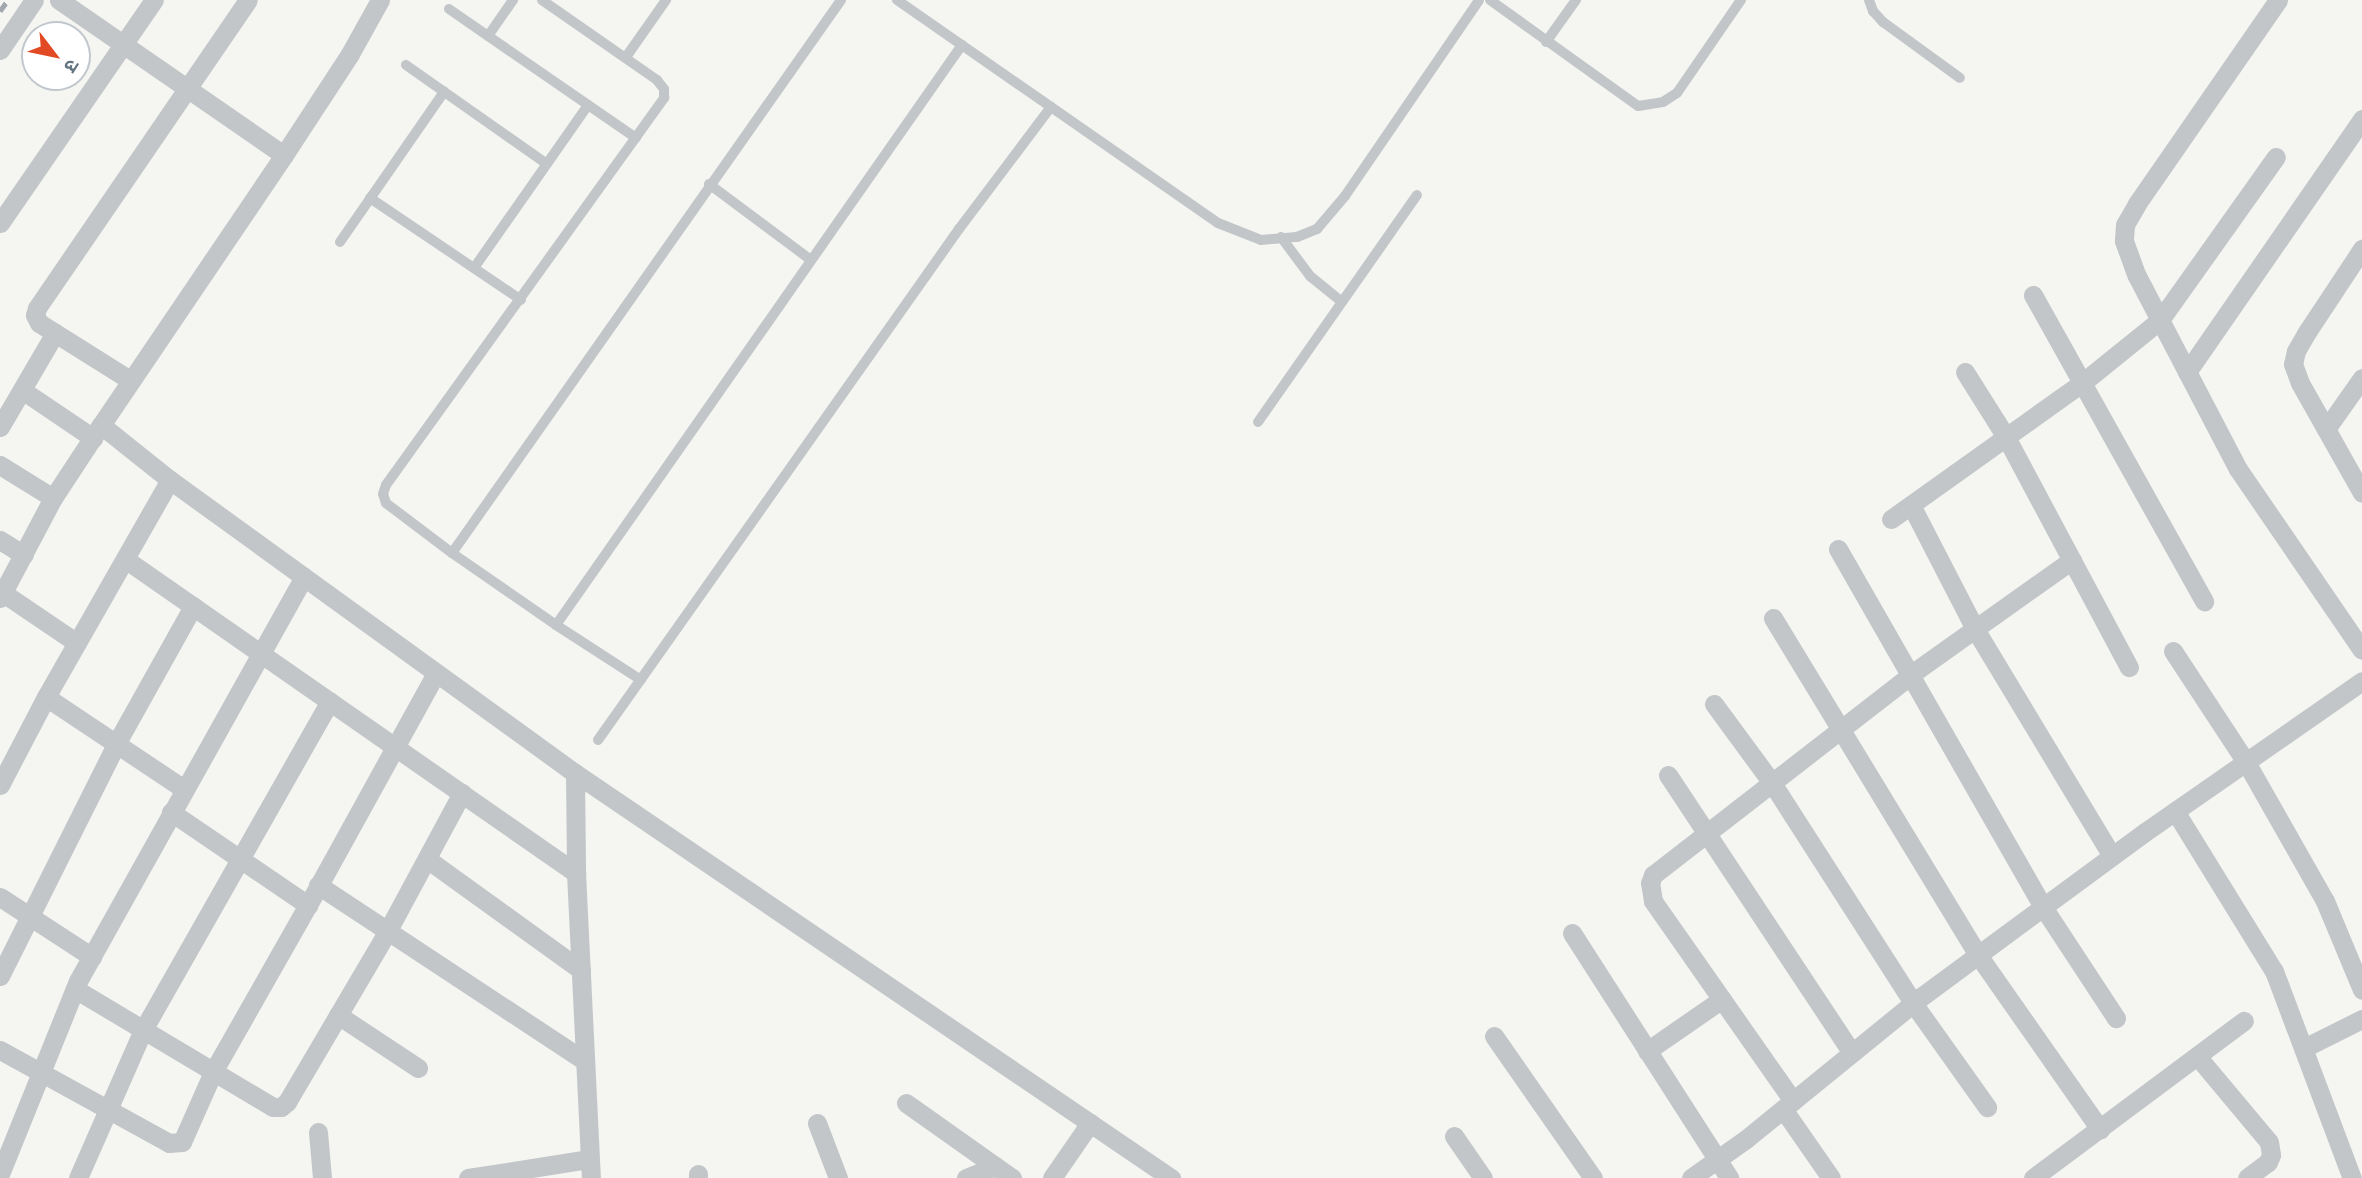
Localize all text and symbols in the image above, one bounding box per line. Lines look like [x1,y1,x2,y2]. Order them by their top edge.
north arrow [21,21,91,91]
text: उ [60,56,84,77]

